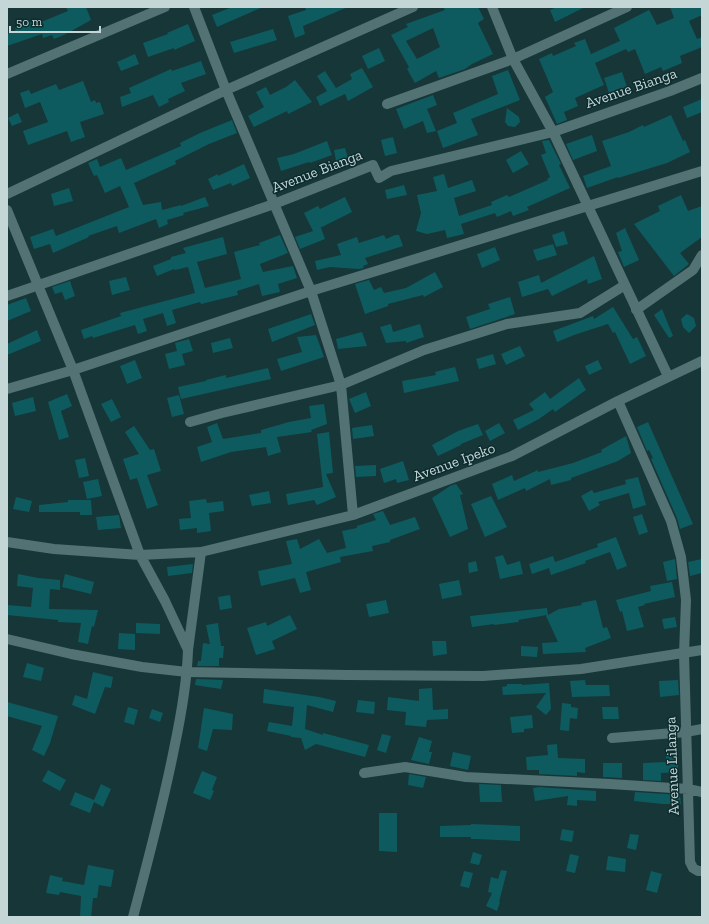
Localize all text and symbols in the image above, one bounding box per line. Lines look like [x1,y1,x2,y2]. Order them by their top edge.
scale bar [10,8,100,34]
text: 50 m [16,15,43,29]
street label: Avenue Bianga [583,64,679,112]
street label: Avenue Bianga [269,145,365,197]
street label: Avenue Ipeko [411,439,498,485]
street label: Avenue Lilanga [661,716,683,816]

